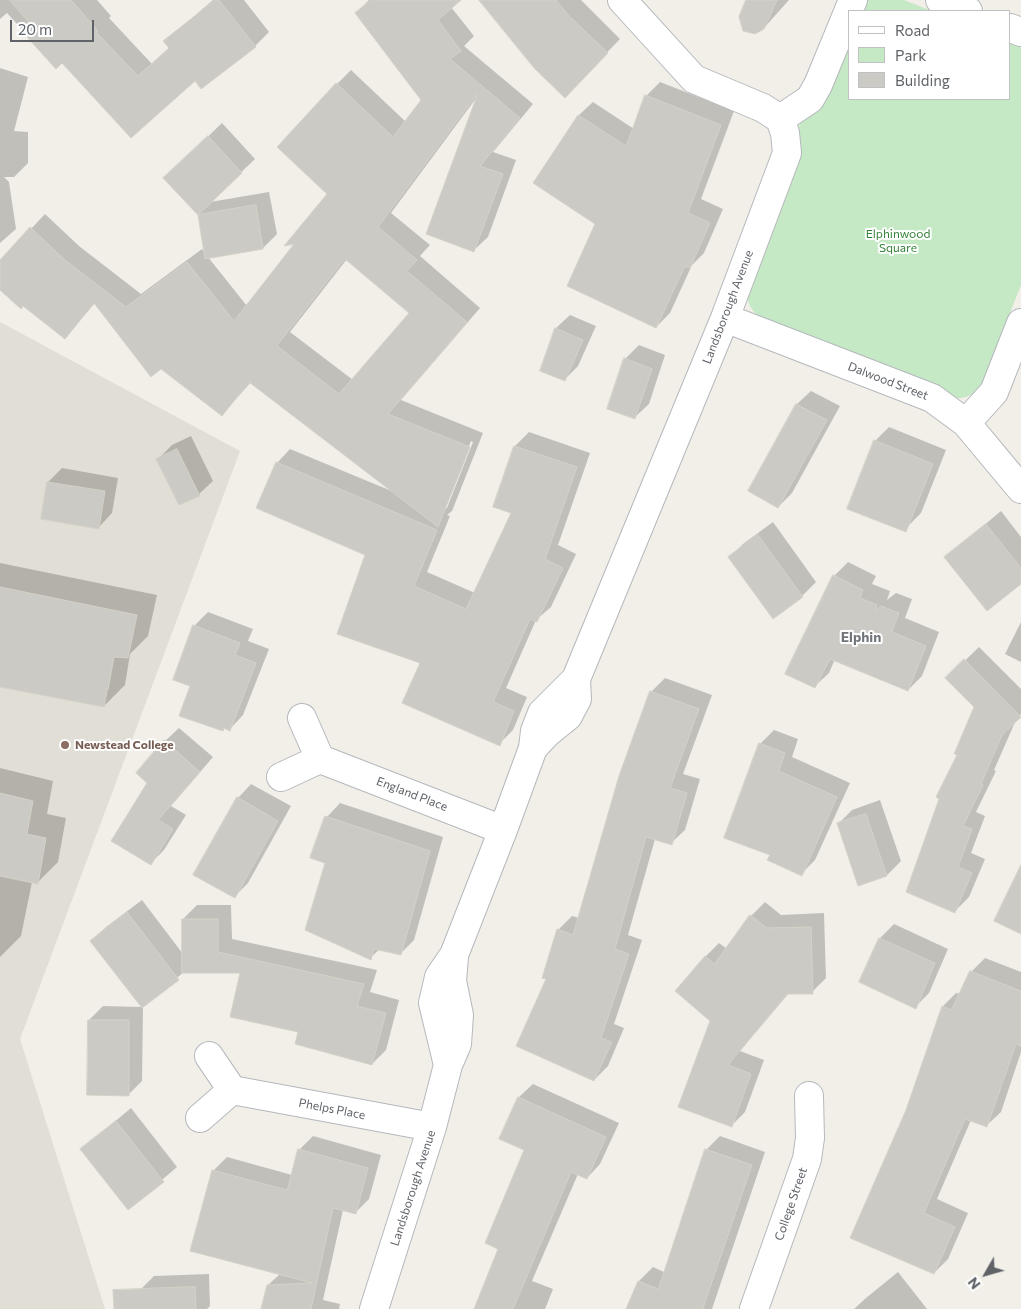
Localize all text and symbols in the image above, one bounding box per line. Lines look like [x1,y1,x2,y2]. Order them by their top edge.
scale bar [12,10,96,42]
legend [848,10,1011,100]
text: 20 m [18,20,52,38]
text: Road [895,21,930,39]
text: Park [895,46,926,64]
text: Building [895,71,950,89]
park label: Elphinwood Square [866,227,930,255]
street label: Landsborough Avenue [700,248,756,366]
street label: Dalwood Street [846,359,930,403]
district label: Elphin [841,629,881,645]
place label: Newstead College [75,738,174,752]
marker: Newstead College [59,739,71,751]
street label: England Place [374,774,450,814]
street label: Phelps Place [297,1095,367,1123]
street label: Landsborough Avenue [387,1128,439,1248]
street label: College Street [772,1165,810,1243]
north arrow [961,1249,1011,1299]
text: N [964,1274,984,1293]

